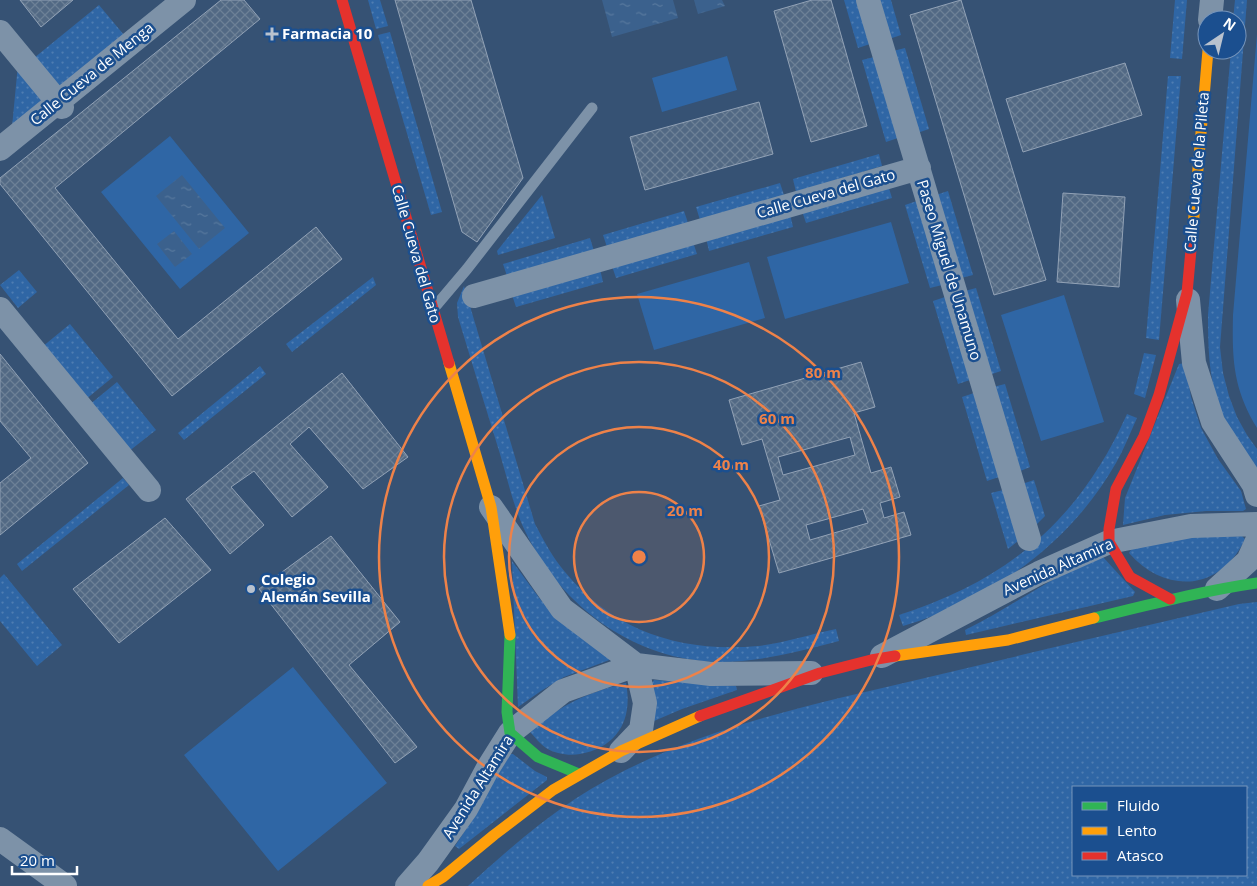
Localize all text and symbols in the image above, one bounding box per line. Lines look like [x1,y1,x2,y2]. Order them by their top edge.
north arrow [1197,10,1247,60]
text: N [1220,13,1240,35]
street label: Calle Cueva de Menga [25,17,157,129]
place label: Farmacia 10 [282,23,373,43]
marker: Farmacia 10 [266,28,278,40]
street label: Calle Cueva de la Pileta [1179,91,1213,253]
street label: Calle Cueva del Gato [754,164,897,222]
street label: Paseo Miguel de Unamuno [913,177,987,362]
street label: Calle Cueva del Gato [388,182,446,325]
text: 80 m [805,362,841,382]
text: 60 m [759,408,795,428]
text: 40 m [713,454,749,474]
text: 20 m [667,500,703,520]
street label: Avenida Altamira [999,533,1116,599]
centre of rings [630,548,648,566]
place label: Colegio Alemán Sevilla [261,569,371,606]
marker: Colegio Alemán Sevilla [245,583,257,595]
street label: Avenida Altamira [437,731,517,842]
legend [1072,786,1247,876]
text: Fluido [1117,795,1160,815]
text: Lento [1117,820,1157,840]
scale bar [12,844,78,876]
text: Atasco [1117,845,1164,865]
text: 20 m [20,850,55,870]

